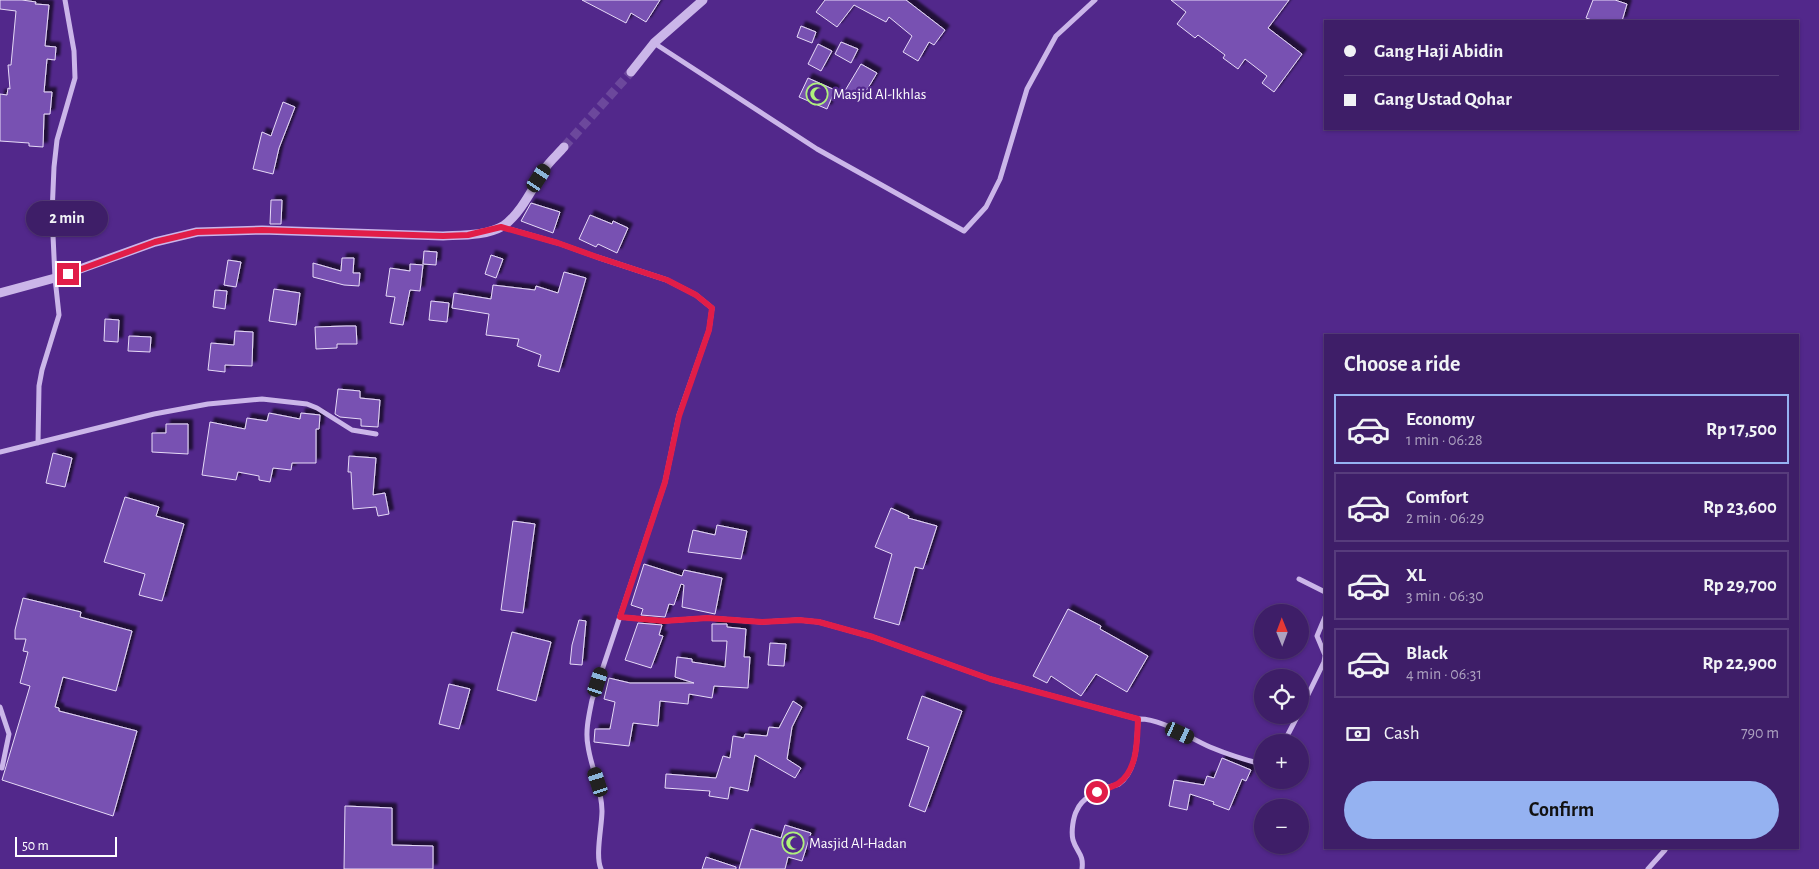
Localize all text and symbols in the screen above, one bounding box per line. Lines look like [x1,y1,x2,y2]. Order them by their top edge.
text: Gang Haji Abidin [1374,42,1503,61]
mosque icon: Masjid Al-Ikhlas [805,82,829,106]
place label: Masjid Al-Ikhlas [833,87,926,102]
text: Gang Ustad Qohar [1374,90,1512,109]
car [524,161,553,195]
callout: 2 min [27,202,109,236]
text: 2 min [49,210,85,226]
route end [57,263,79,285]
text: Choose a ride [1344,353,1460,375]
icon: car [1346,407,1391,452]
text: Economy [1406,410,1475,429]
text: Rp 17,500 [1706,420,1777,439]
text: 1 min · 06:28 [1406,432,1483,448]
icon: car [1346,485,1391,530]
text: Comfort [1406,488,1468,507]
text: Rp 23,600 [1703,498,1777,517]
text: 2 min · 06:29 [1406,510,1484,526]
icon: car [1346,563,1391,608]
text: XL [1406,566,1426,585]
text: Rp 29,700 [1703,576,1777,595]
text: 3 min · 06:30 [1406,588,1484,604]
north arrow [1254,604,1309,659]
map controls [1254,604,1309,854]
icon: car [1346,641,1391,686]
text: Black [1406,644,1448,663]
text: Rp 22,900 [1702,654,1777,673]
car [586,665,609,699]
text: 4 min · 06:31 [1406,666,1482,682]
button: locate [1254,669,1309,724]
car [1163,720,1196,746]
icon: cash [1344,720,1372,748]
text: Cash [1384,724,1420,743]
text: 790 m [1741,725,1779,741]
button: + [1254,734,1309,789]
car [586,765,609,799]
route start [1086,781,1108,803]
button: Confirm [1344,781,1779,839]
button: − [1254,799,1309,854]
mosque icon: Masjid Al-Hadan [781,831,805,855]
scale bar [15,834,118,857]
place label: Masjid Al-Hadan [809,836,907,851]
text: 50 m [22,839,49,853]

